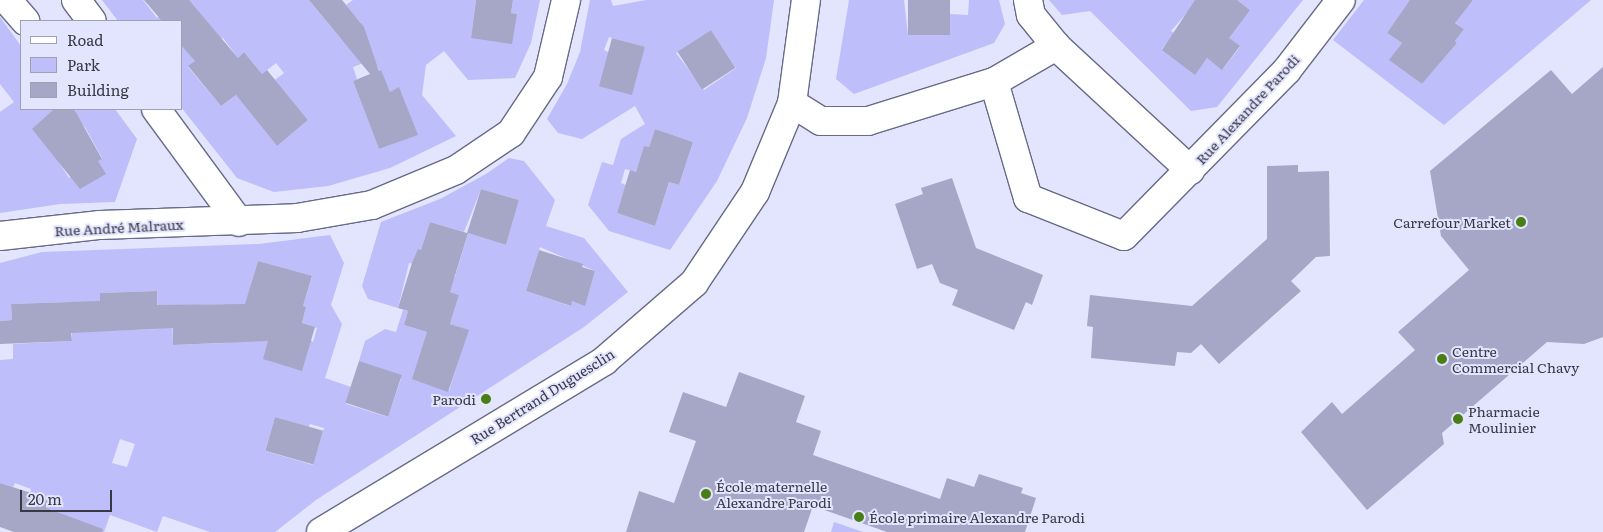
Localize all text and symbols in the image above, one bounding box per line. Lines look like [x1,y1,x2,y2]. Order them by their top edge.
legend [20,20,182,110]
text: Road [67,28,103,51]
street label: Rue Alexandre Parodi [1192,51,1302,167]
text: Park [67,53,100,76]
text: Building [67,78,129,101]
place label: Carrefour Market [1393,214,1511,230]
street label: Rue André Malraux [54,215,184,239]
marker: Carrefour Market [1515,216,1527,228]
place label: Centre Commercial Chavy [1452,343,1579,376]
street label: Rue Bertrand Duguesclin [467,345,617,447]
marker: Centre Commercial Chavy [1436,353,1448,365]
place label: Parodi [432,391,476,407]
marker: Parodi [480,393,492,405]
place label: Pharmacie Moulinier [1468,403,1540,436]
marker: Pharmacie Moulinier [1452,413,1464,425]
place label: École maternelle Alexandre Parodi [716,478,831,511]
scale bar [22,480,115,512]
text: 20 m [28,487,62,510]
marker: École maternelle Alexandre Parodi [700,488,712,500]
place label: École primaire Alexandre Parodi [869,509,1085,525]
marker: École primaire Alexandre Parodi [853,511,865,523]

